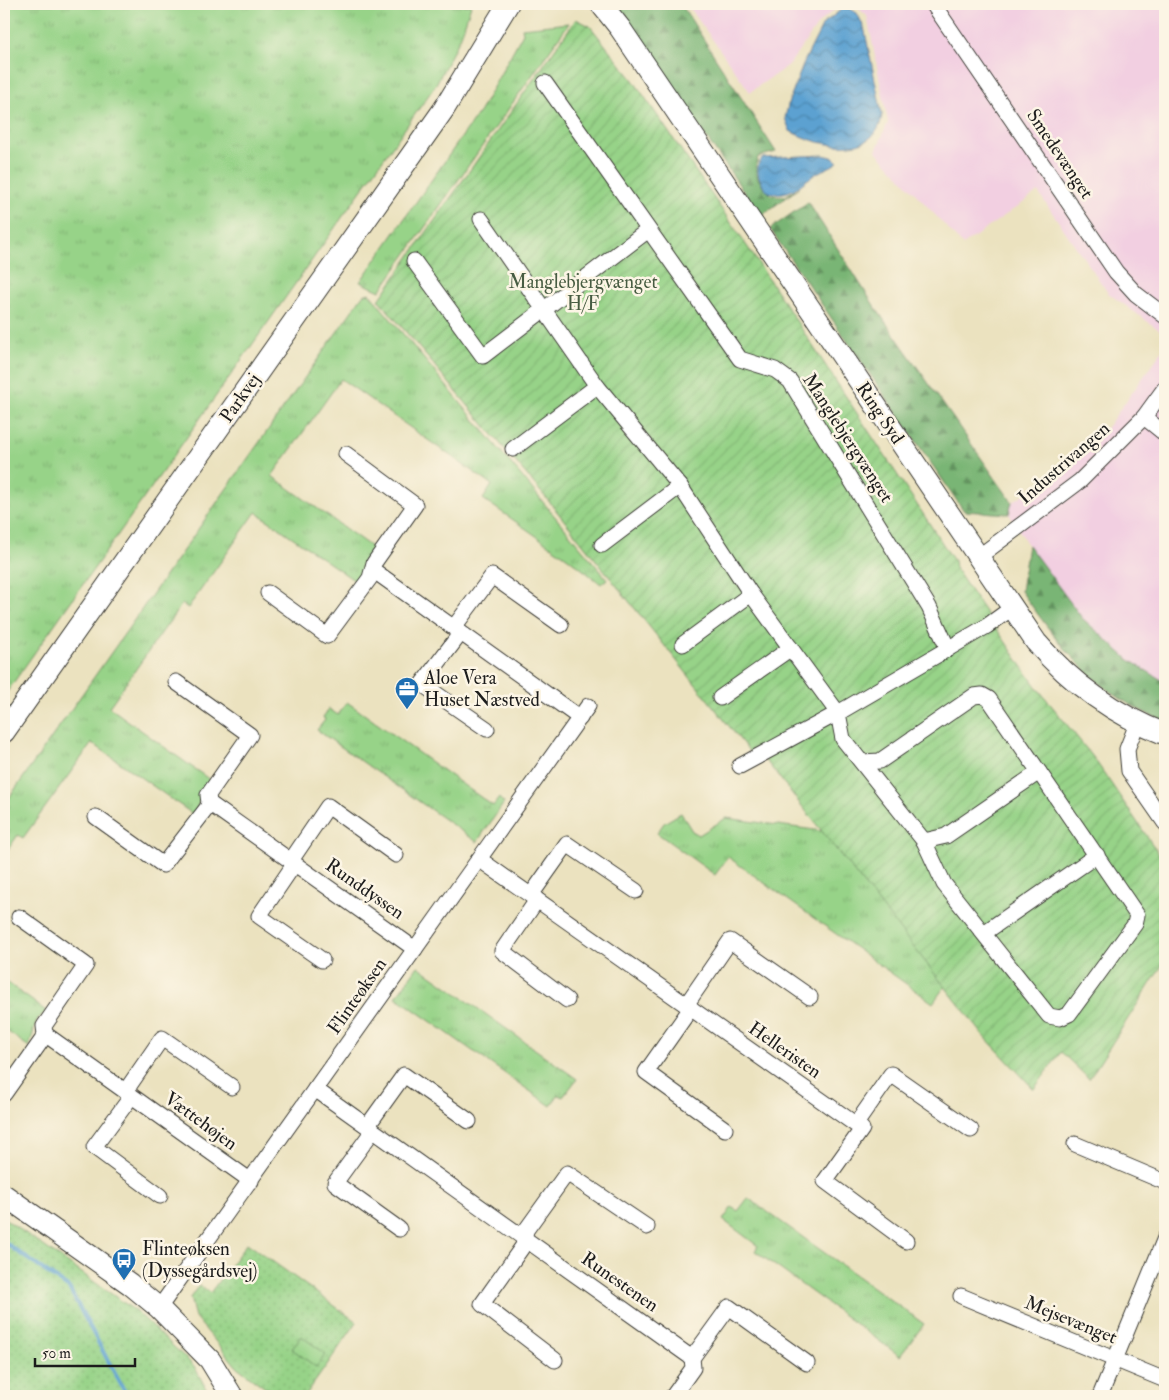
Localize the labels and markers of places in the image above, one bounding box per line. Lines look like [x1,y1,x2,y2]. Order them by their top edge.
place label: Aloe Vera Huset Næstved [423,666,540,712]
office icon: Aloe Vera Huset Næstved [394,676,420,710]
place label: Flinteøksen (Dyssegårdsvej) [142,1237,258,1283]
bus stop icon: Flinteøksen (Dyssegårdsvej) [111,1247,137,1281]

